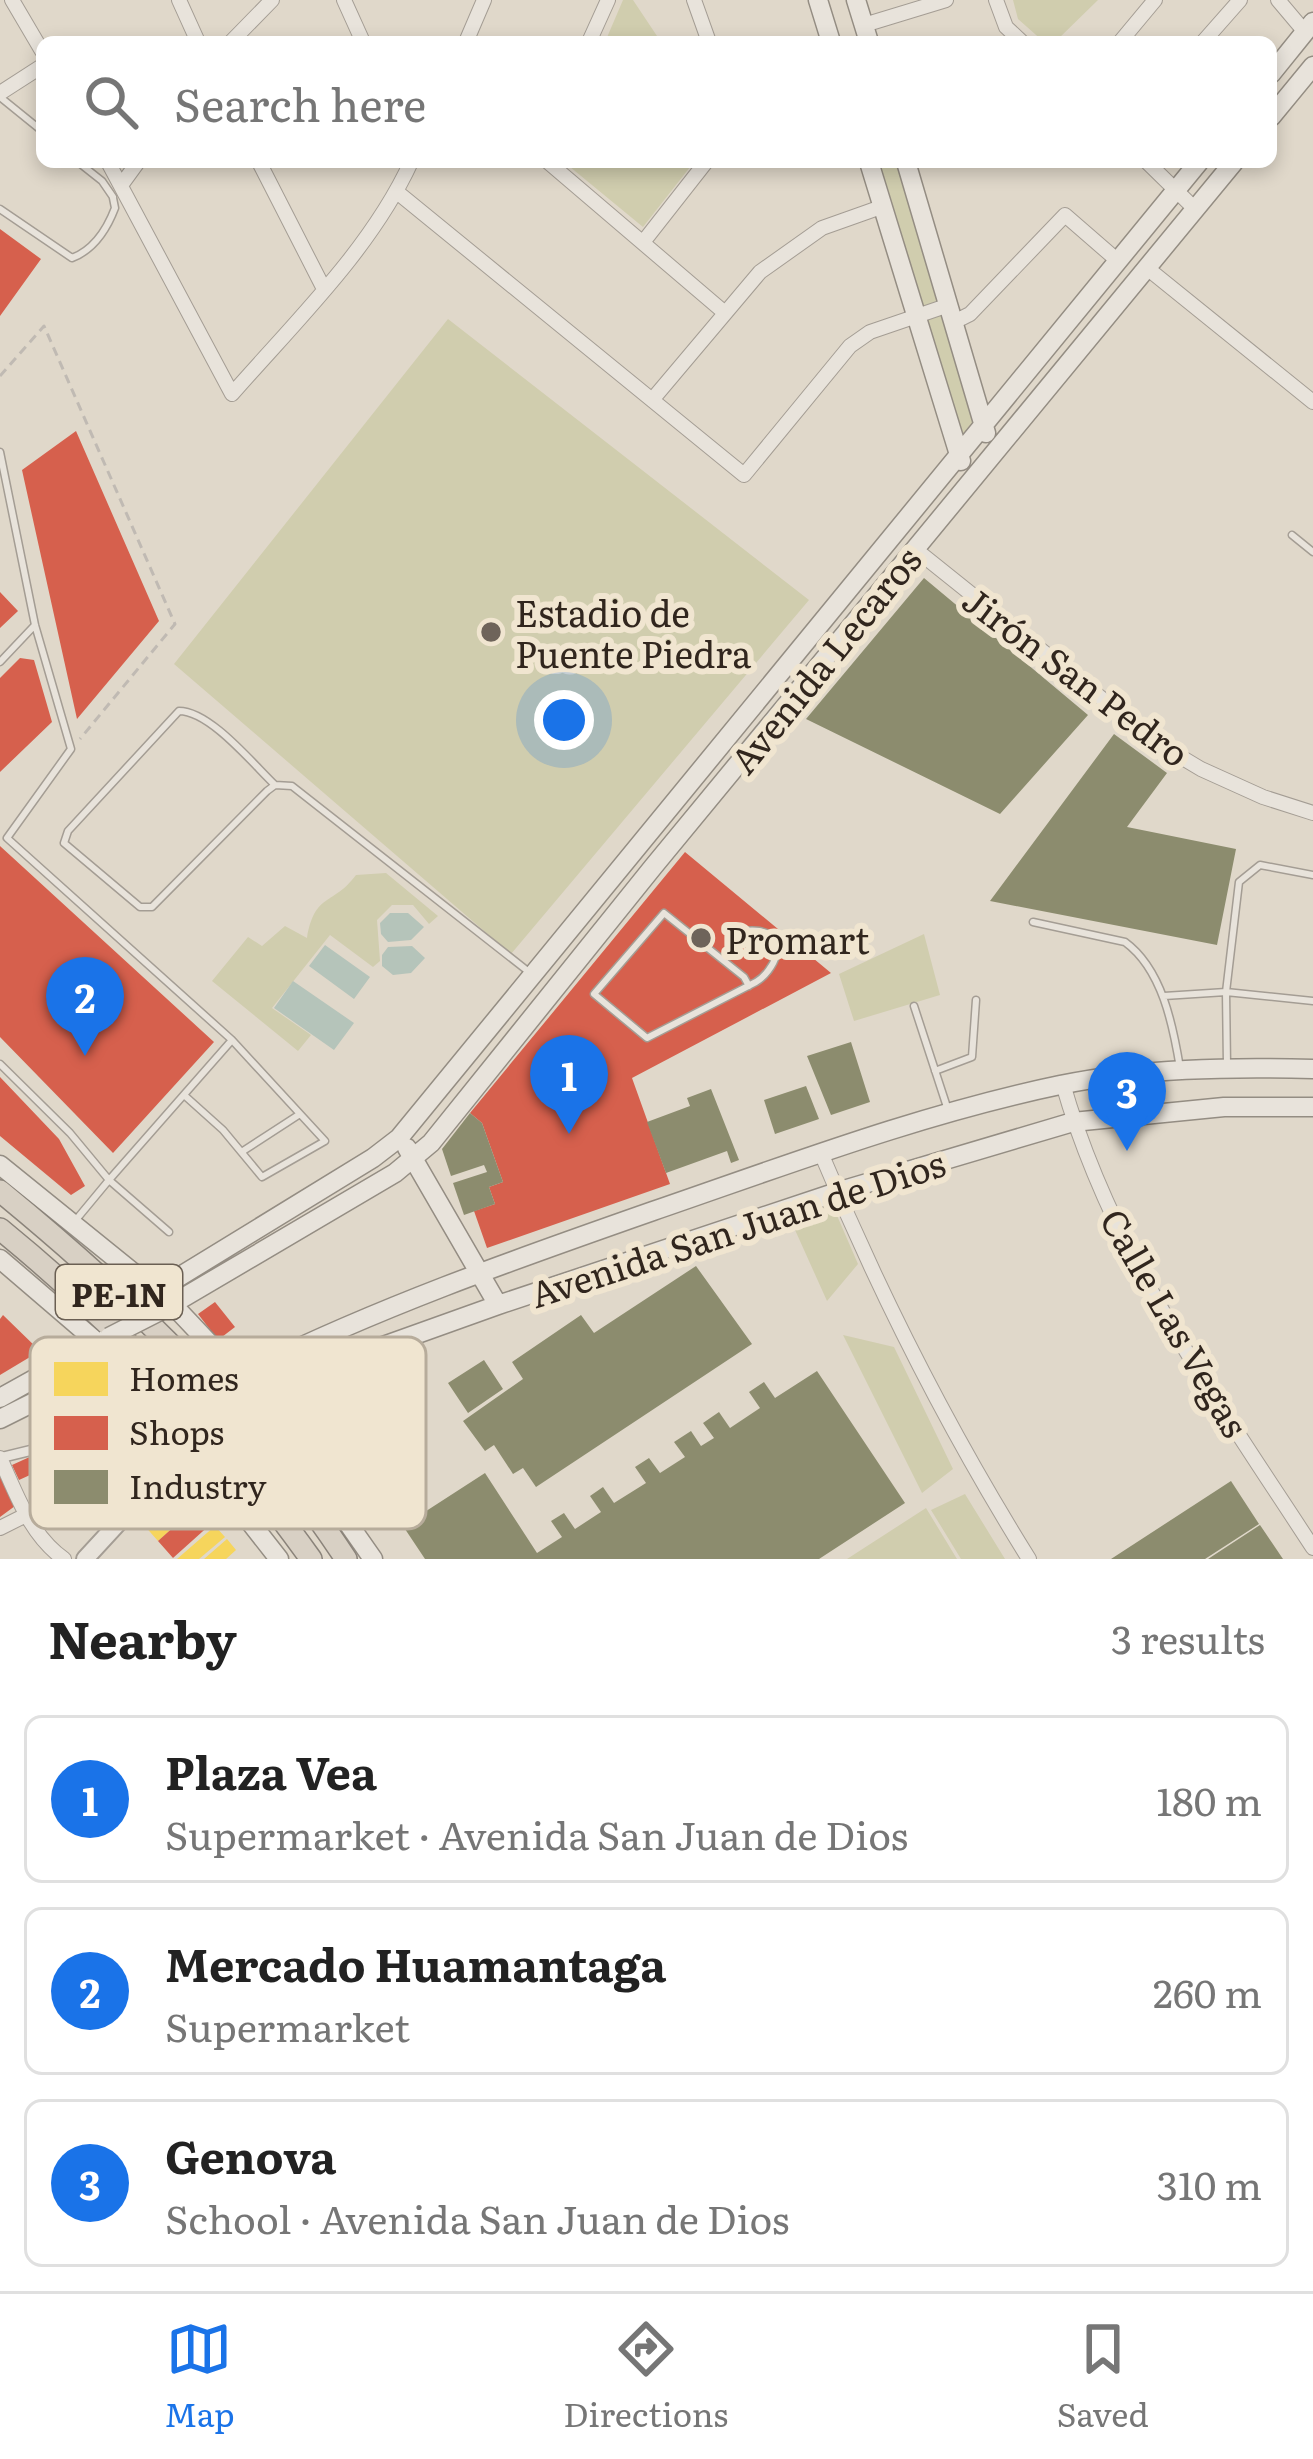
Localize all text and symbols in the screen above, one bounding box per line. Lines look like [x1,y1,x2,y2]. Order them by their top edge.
search box [36,36,1277,168]
icon: search [78,69,144,135]
text: Search here [174,69,426,136]
street label: Avenida Lecaros [716,534,932,784]
street label: Jirón San Pedro [953,572,1201,778]
place label: Estadio de Puente Piedra [515,585,752,679]
marker: Estadio de Puente Piedra [478,619,504,645]
your location [534,690,594,750]
place label: Promart [725,912,870,965]
marker: Promart [688,925,714,951]
pin: 2 [46,957,124,1056]
pin: 1 [530,1035,608,1134]
pin: 3 [1088,1052,1166,1151]
street label: Avenida San Juan de Dios [523,1135,951,1319]
street label: Calle Las Vegas [1089,1198,1263,1446]
road number: PE-1N [56,1265,182,1319]
legend [30,1337,426,1529]
text: Homes [129,1352,239,1401]
text: Shops [129,1406,224,1455]
text: Industry [129,1460,267,1509]
text: Nearby [48,1599,237,1675]
text: 3 results [1111,1608,1265,1666]
text: Plaza Vea [165,1737,377,1804]
text: 1 [82,1770,98,1828]
text: 180 m [1156,1770,1262,1828]
text: Supermarket · Avenida San Juan de Dios [165,1804,908,1862]
text: Mercado Huamantaga [165,1929,666,1996]
text: 2 [80,1962,100,2020]
text: 260 m [1153,1962,1262,2020]
text: Supermarket [165,1996,410,2054]
text: Genova [165,2121,336,2188]
text: 3 [79,2154,101,2212]
text: 310 m [1157,2154,1262,2212]
text: School · Avenida San Juan de Dios [165,2188,789,2246]
tab: Map [164,2316,235,2437]
tab: Directions [563,2316,728,2437]
tab: Saved [1057,2316,1149,2437]

